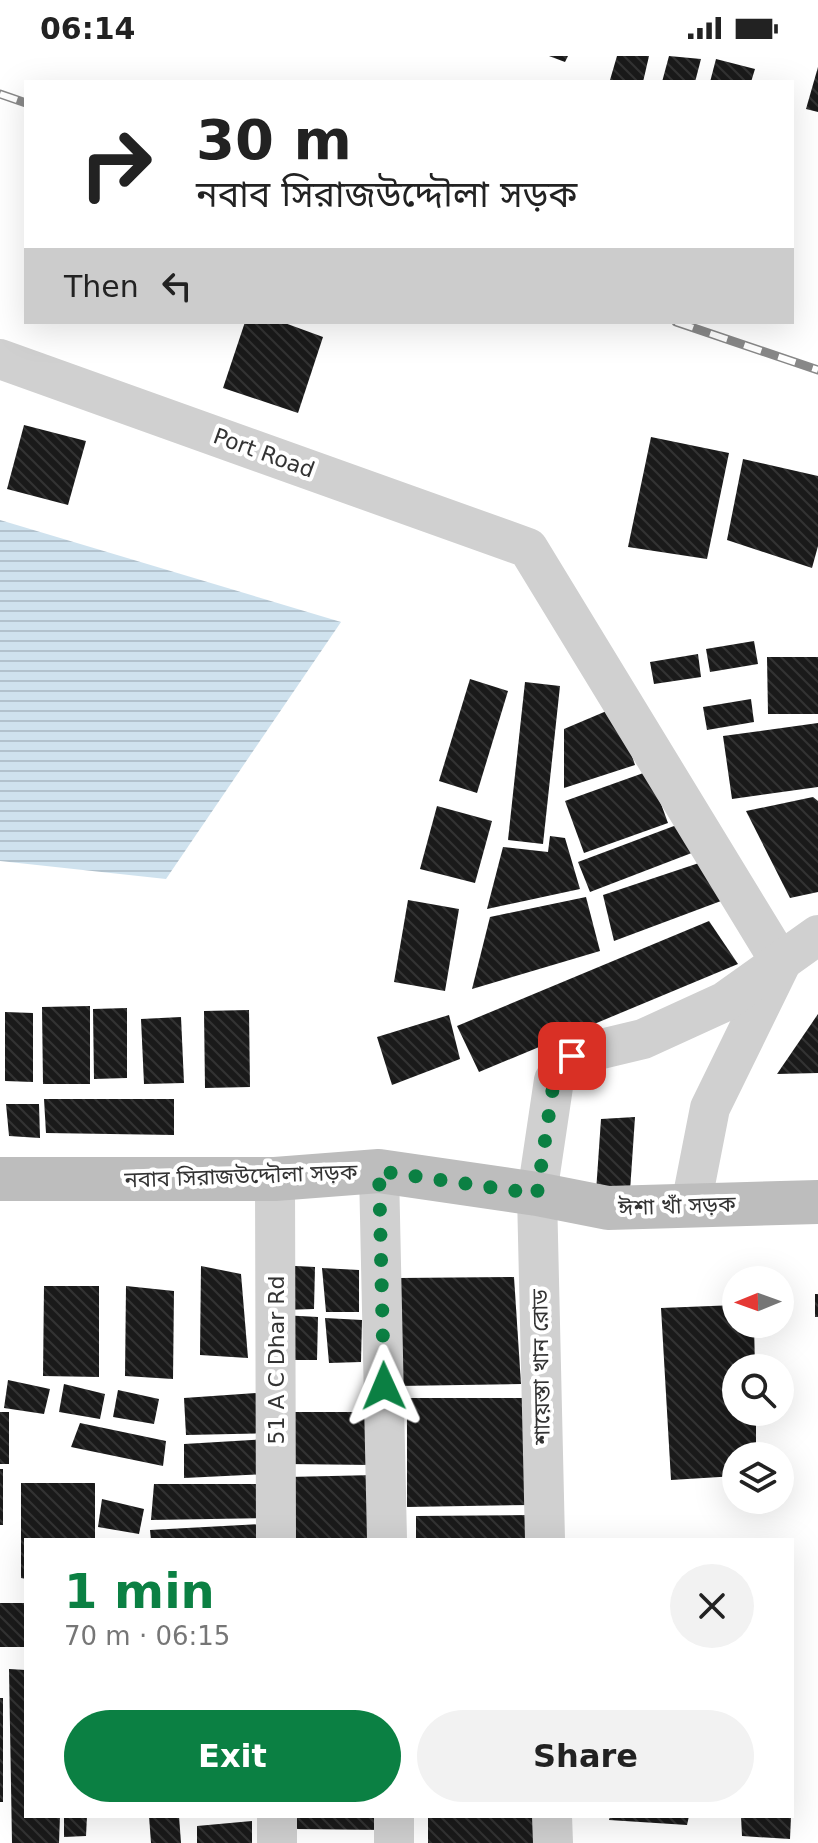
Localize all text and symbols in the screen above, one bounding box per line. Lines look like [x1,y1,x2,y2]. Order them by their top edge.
text: 06:14 [40,11,136,46]
text: 30 m [196,107,352,172]
icon: right [64,112,168,216]
text: নবাব সিরাজউদ্দৌলা সড়ক [196,174,577,215]
icon: left [155,264,199,308]
text: Then [64,269,139,304]
street label: Port Road [210,423,318,483]
pin [538,1022,606,1090]
icon: arrive [550,1034,594,1078]
street label: নবাব সিরাজউদ্দৌলা সড়ক [123,1159,358,1193]
street label: ঈশা খাঁ সড়ক [617,1191,736,1221]
north arrow [722,1266,794,1338]
map controls [722,1266,794,1514]
street label: 51 A C Dhar Rd [264,1275,289,1445]
street label: শায়েস্তা খান রোড [527,1289,555,1446]
position arrow [342,1344,426,1428]
button: search [722,1354,794,1426]
button: layers [722,1442,794,1514]
text: 1 min [64,1563,215,1619]
button: close [670,1564,754,1648]
text: 70 m · 06:15 [64,1621,230,1651]
button: Exit [64,1710,401,1802]
button: Share [417,1710,754,1802]

